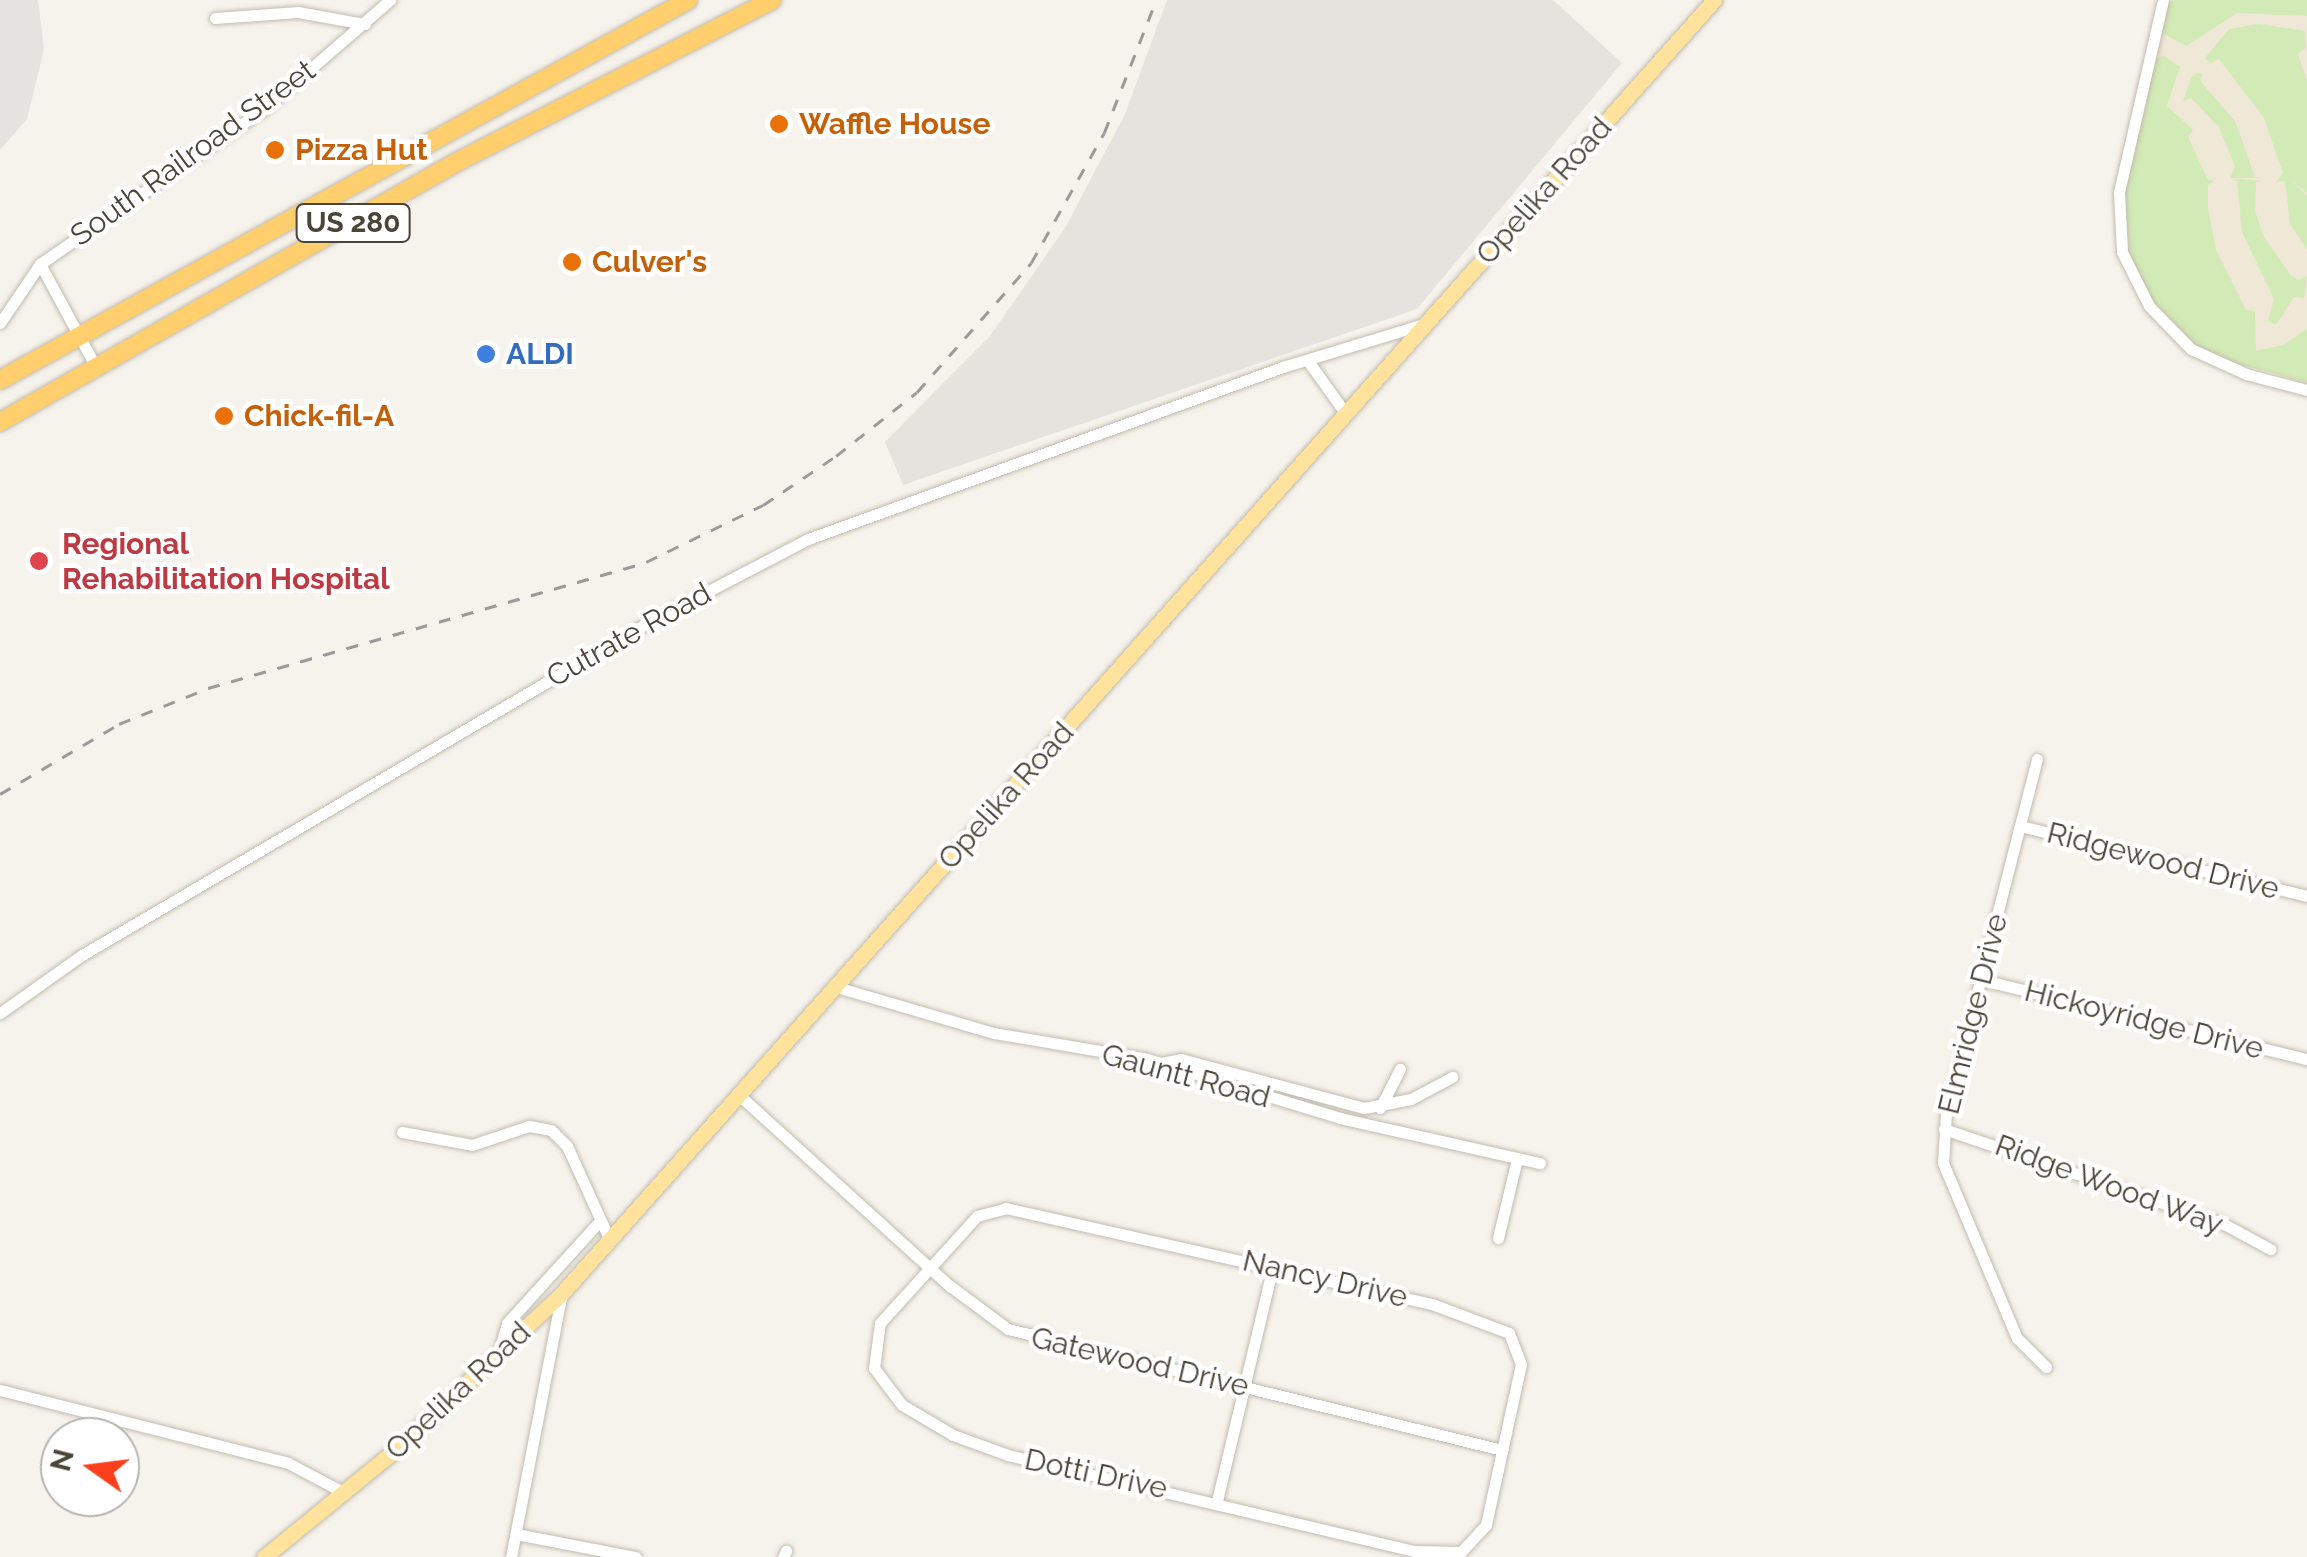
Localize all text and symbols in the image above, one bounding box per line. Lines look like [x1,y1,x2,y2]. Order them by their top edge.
street label: South Railroad Street [64,52,322,254]
place label: Waffle House [799,106,990,142]
street label: Opelika Road [1469,110,1619,272]
marker: Waffle House [768,113,790,135]
place label: Pizza Hut [295,132,428,168]
marker: Pizza Hut [264,139,286,161]
road number: US 280 [296,200,410,246]
place label: Culver's [592,244,707,280]
marker: Culver's [561,251,583,273]
place label: ALDI [506,336,574,372]
marker: ALDI [475,343,497,365]
place label: Chick-fil-A [244,398,394,434]
marker: Chick-fil-A [213,405,235,427]
place label: Regional Rehabilitation Hospital [62,526,390,596]
marker: Regional Rehabilitation Hospital [26,548,52,574]
street label: Cutrate Road [541,575,717,695]
street label: Opelika Road [931,715,1081,877]
street label: Ridgewood Drive [2043,815,2283,907]
street label: Elmridge Drive [1931,910,2015,1118]
street label: Hickoyridge Drive [2021,973,2267,1067]
street label: Gauntt Road [1098,1036,1274,1116]
street label: Ridge Wood Way [1989,1127,2229,1243]
street label: Nancy Drive [1239,1243,1411,1315]
street label: Opelika Road [378,1315,538,1467]
street label: Gatewood Drive [1028,1319,1252,1405]
north arrow [40,1417,140,1517]
street label: Dotti Drive [1021,1441,1171,1507]
text: N [44,1446,81,1474]

